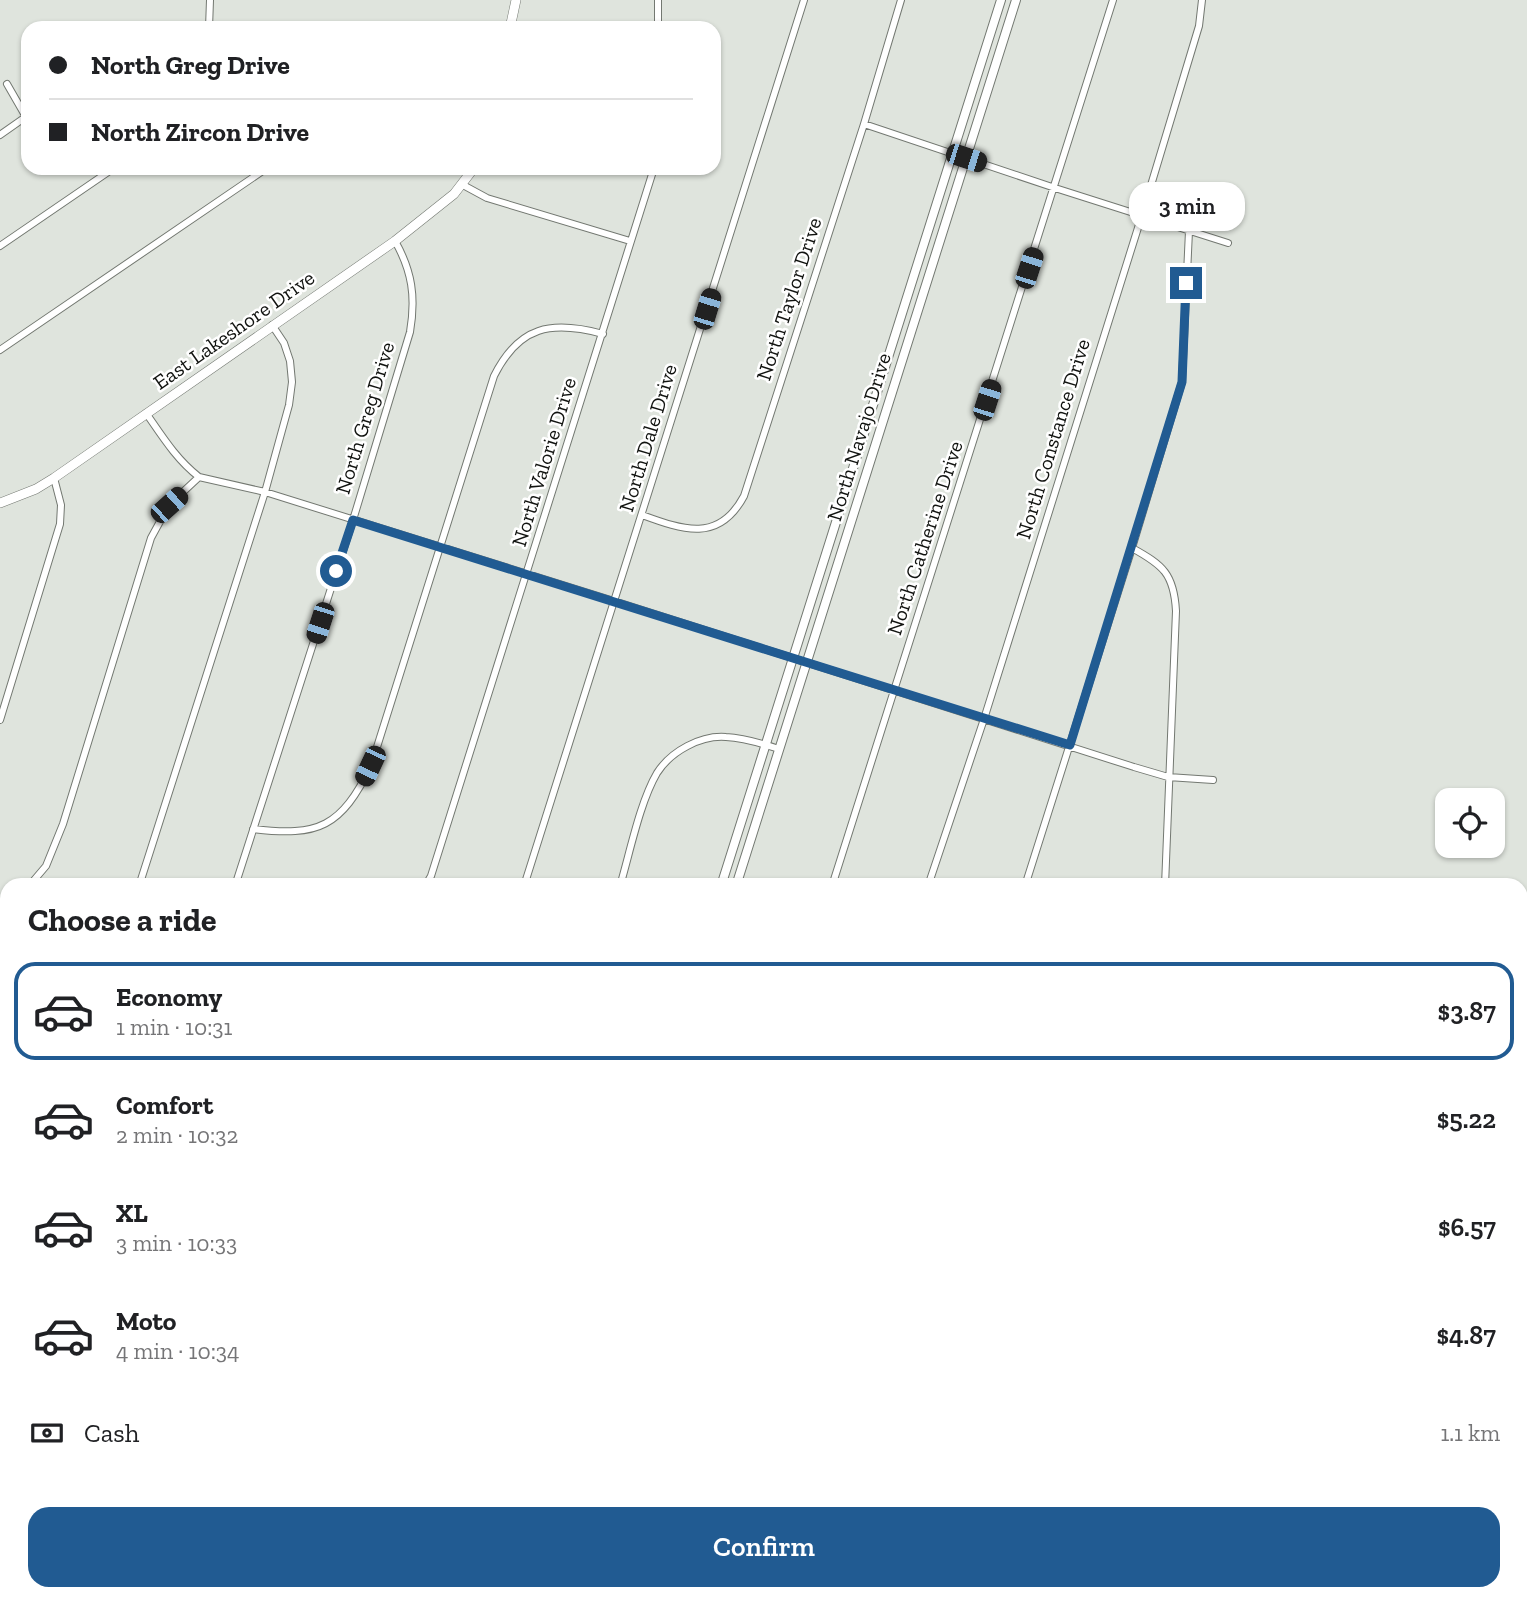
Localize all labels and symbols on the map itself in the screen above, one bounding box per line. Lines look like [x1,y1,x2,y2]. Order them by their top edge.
car [943,142,990,174]
callout: 3 min [1128,182,1244,230]
street label: North Taylor Drive [750,214,827,384]
car [1013,245,1046,291]
street label: East Lakeshore Drive [148,265,319,395]
route end [1170,267,1202,299]
car [691,286,724,332]
street label: North Constance Drive [1010,336,1095,542]
street label: North Greg Drive [330,339,400,497]
street label: North Navajo Drive [821,350,897,524]
street label: North Dale Drive [613,361,682,515]
street label: North Valorie Drive [506,374,581,549]
car [971,377,1004,423]
street label: North Catherine Drive [881,437,968,638]
car [147,483,192,527]
route start [320,555,352,587]
car [304,600,337,646]
car [352,743,389,789]

